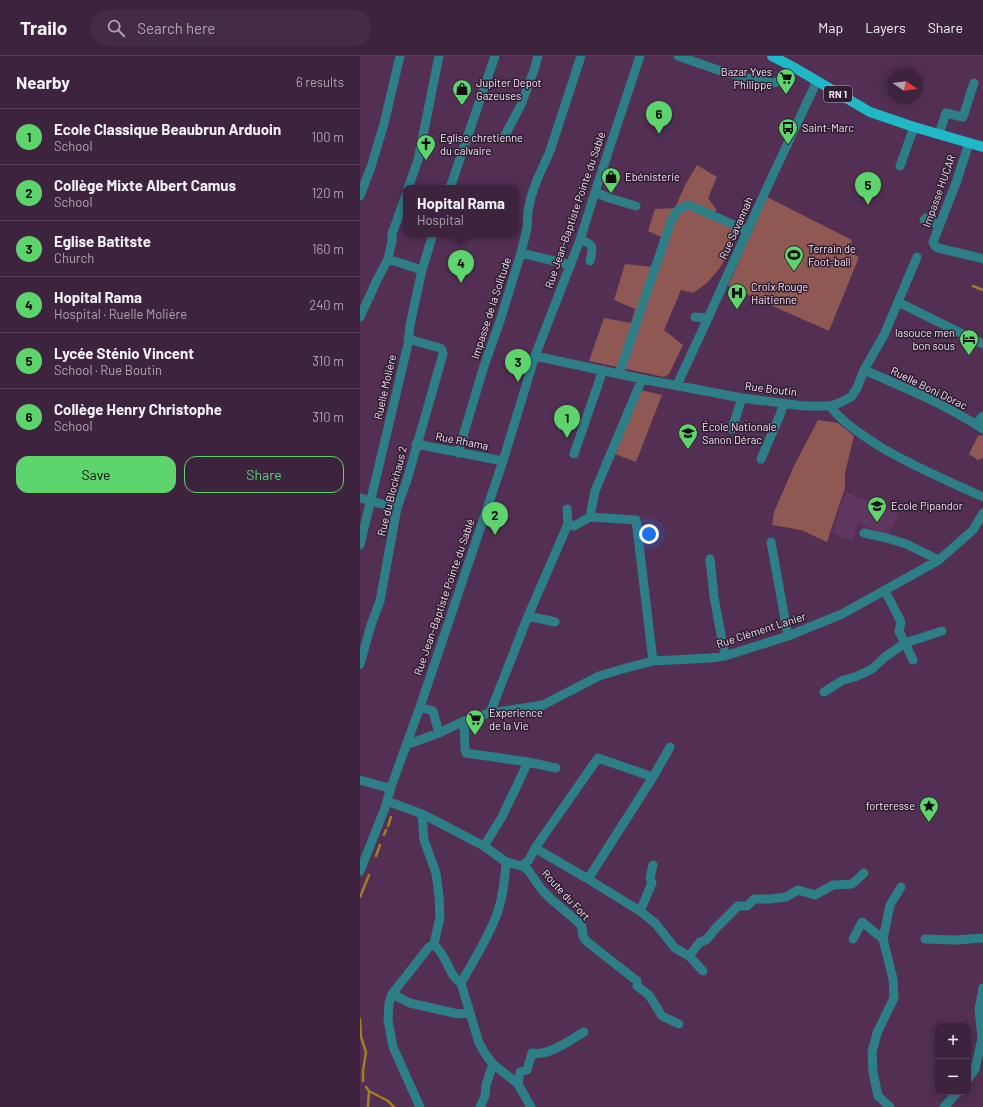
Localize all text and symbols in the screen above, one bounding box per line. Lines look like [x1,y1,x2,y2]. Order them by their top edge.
search box [91,10,371,46]
text: Trailo [20,16,67,39]
icon: search [105,17,127,39]
text: Search here [137,19,215,37]
text: Map [818,19,843,36]
text: Layers [865,19,906,36]
text: Share [928,19,963,36]
place label: Bazar Yves Philippe [721,65,772,91]
supermarket icon: Bazar Yves Philippe [775,67,797,95]
north arrow [887,68,923,104]
text: Nearby [16,72,70,92]
text: 6 results [296,74,344,90]
place label: Jupiter Depot Gazeuses [476,76,542,102]
shop icon: Jupiter Depot Gazeuses [451,78,473,106]
road number: RN 1 [824,86,852,102]
pin: 6 [646,101,672,134]
bus stop icon: Saint-Marc [777,117,799,145]
text: Ecole Classique Beaubrun Arduoin [54,120,281,138]
place label: Saint-Marc [802,121,854,134]
text: 1 [27,129,31,145]
text: 100 m [311,129,344,145]
street label: Rue Jean-Baptiste Pointe du Sablé [542,130,608,290]
place label: Eglise chretienne du calvaire [440,131,523,157]
church icon: Eglise chretienne du calvaire [415,133,437,161]
text: School [54,138,92,154]
street label: Impasse HUCAR [919,152,958,229]
shop icon: Ebénisterie [600,166,622,194]
place label: Ebénisterie [625,170,680,183]
pin: 5 [855,172,881,205]
text: Collège Mixte Albert Camus [54,176,236,194]
text: 2 [25,185,33,201]
text: 120 m [312,185,344,201]
popup [403,185,519,237]
text: School [54,194,92,210]
text: Hopital Rama [417,194,505,212]
street label: Rue Savannah [716,195,755,261]
text: Hospital [417,212,464,228]
text: Eglise Batitste [54,232,151,250]
text: 3 [25,241,33,257]
text: 160 m [312,241,344,257]
place label: Terrain de Foot-ball [808,242,856,268]
sports icon: Terrain de Foot-ball [783,244,805,272]
text: Church [54,250,94,266]
pin: 4 [448,250,474,283]
street label: Impasse de la Solitude [468,255,513,360]
place label: Croix Rouge Haitienne [751,280,808,306]
hospital icon: Croix Rouge Haitienne [726,282,748,310]
text: Hopital Rama [54,288,142,306]
text: 4 [25,297,33,313]
text: 240 m [309,297,344,313]
text: Hospital · Ruelle Molière [54,306,187,322]
place label: lasouce men bon sous [895,326,955,352]
hotel icon: lasouce men bon sous [958,328,980,356]
text: Lycée Sténio Vincent [54,344,194,362]
pin: 3 [505,349,531,382]
text: 5 [25,353,33,369]
text: 310 m [312,353,344,369]
street label: Ruelle Molière [371,353,398,421]
text: School · Rue Boutin [54,362,162,378]
street label: Ruelle Boni Dorac [889,363,970,412]
street label: Rue Boutin [744,379,798,398]
text: Collège Henry Christophe [54,400,222,418]
pin: 1 [554,405,580,438]
text: 6 [26,409,32,425]
text: 310 m [312,409,344,425]
text: School [54,418,92,434]
place label: École Nationale Sanon Dérac [702,420,777,446]
school or university icon: École Nationale Sanon Dérac [677,422,699,450]
street label: Rue Rhama [434,429,490,452]
street label: Rue du Blockhaus 2 [374,444,409,537]
button: Save [16,456,176,493]
button: Share [184,456,344,493]
school or university icon: Ecole Pipandor [866,495,888,523]
place label: Ecole Pipandor [891,499,963,512]
pin: 2 [482,502,508,535]
street label: Rue Jean-Baptiste Pointe du Sablé [411,517,477,677]
your location [639,524,659,544]
street label: Rue Clément Lanier [714,609,807,650]
place label: Experience de la Vie [489,706,543,732]
supermarket icon: Experience de la Vie [464,708,486,736]
place icon: forteresse [918,795,940,823]
place label: forteresse [866,799,915,812]
street label: Route du Fort [540,867,593,923]
map controls [935,1023,971,1095]
button: + [935,1023,971,1059]
button: − [935,1059,971,1095]

